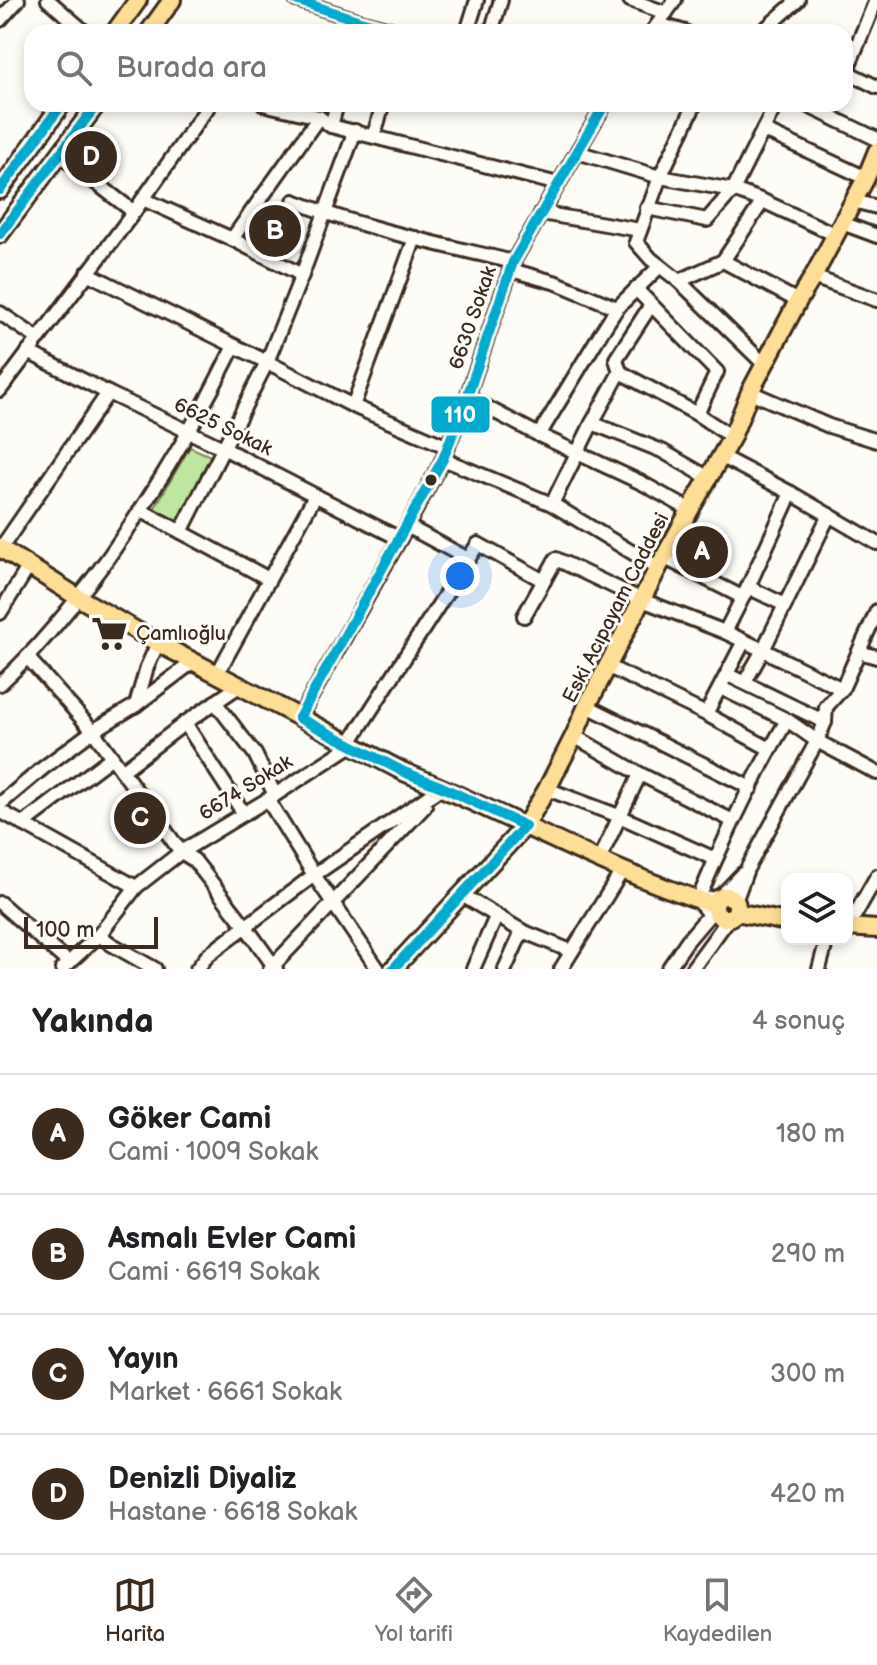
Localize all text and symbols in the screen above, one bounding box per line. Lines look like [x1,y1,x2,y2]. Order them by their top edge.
search box [24,24,853,112]
icon: search [52,46,96,90]
text: Burada ara [116,50,267,86]
pin: D [65,127,117,187]
pin: B [249,201,301,261]
street label: 6630 Sokak [444,263,502,373]
street label: 6625 Sokak [170,393,276,461]
line badge: 110 [430,395,491,434]
text: 110 [444,402,476,429]
unlabelled marker [423,472,439,488]
street label: Eski Acıpayam Caddesi [558,509,674,707]
pin: A [676,522,728,582]
your location [440,556,480,596]
supermarket icon: Çamlıoğlu [91,615,129,653]
place label: Çamlıoğlu [136,622,226,646]
street label: 6674 Sokak [195,750,297,826]
pin: C [114,788,166,848]
map controls [781,873,853,945]
button: layers [781,873,853,945]
scale bar [24,913,158,949]
text: 100 m [36,917,95,944]
text: Yakında [32,1001,154,1042]
text: 4 sonuç [752,1006,845,1037]
text: Göker Cami [108,1101,271,1137]
text: A [50,1119,66,1150]
text: 180 m [776,1119,845,1150]
text: Cami · 1009 Sokak [108,1137,318,1168]
text: Asmalı Evler Cami [108,1221,356,1257]
text: B [49,1239,67,1270]
text: 290 m [771,1239,845,1270]
text: Cami · 6619 Sokak [108,1257,319,1288]
text: Yayın [108,1341,179,1377]
text: C [49,1359,67,1390]
text: 300 m [770,1359,845,1390]
text: Market · 6661 Sokak [108,1377,342,1408]
text: Denizli Diyaliz [108,1461,297,1497]
text: D [49,1479,67,1510]
text: 420 m [770,1479,845,1510]
text: Hastane · 6618 Sokak [108,1497,357,1528]
tab: Harita [105,1573,165,1648]
tab: Yol tarifi [375,1573,453,1648]
tab: Kaydedilen [663,1573,772,1648]

